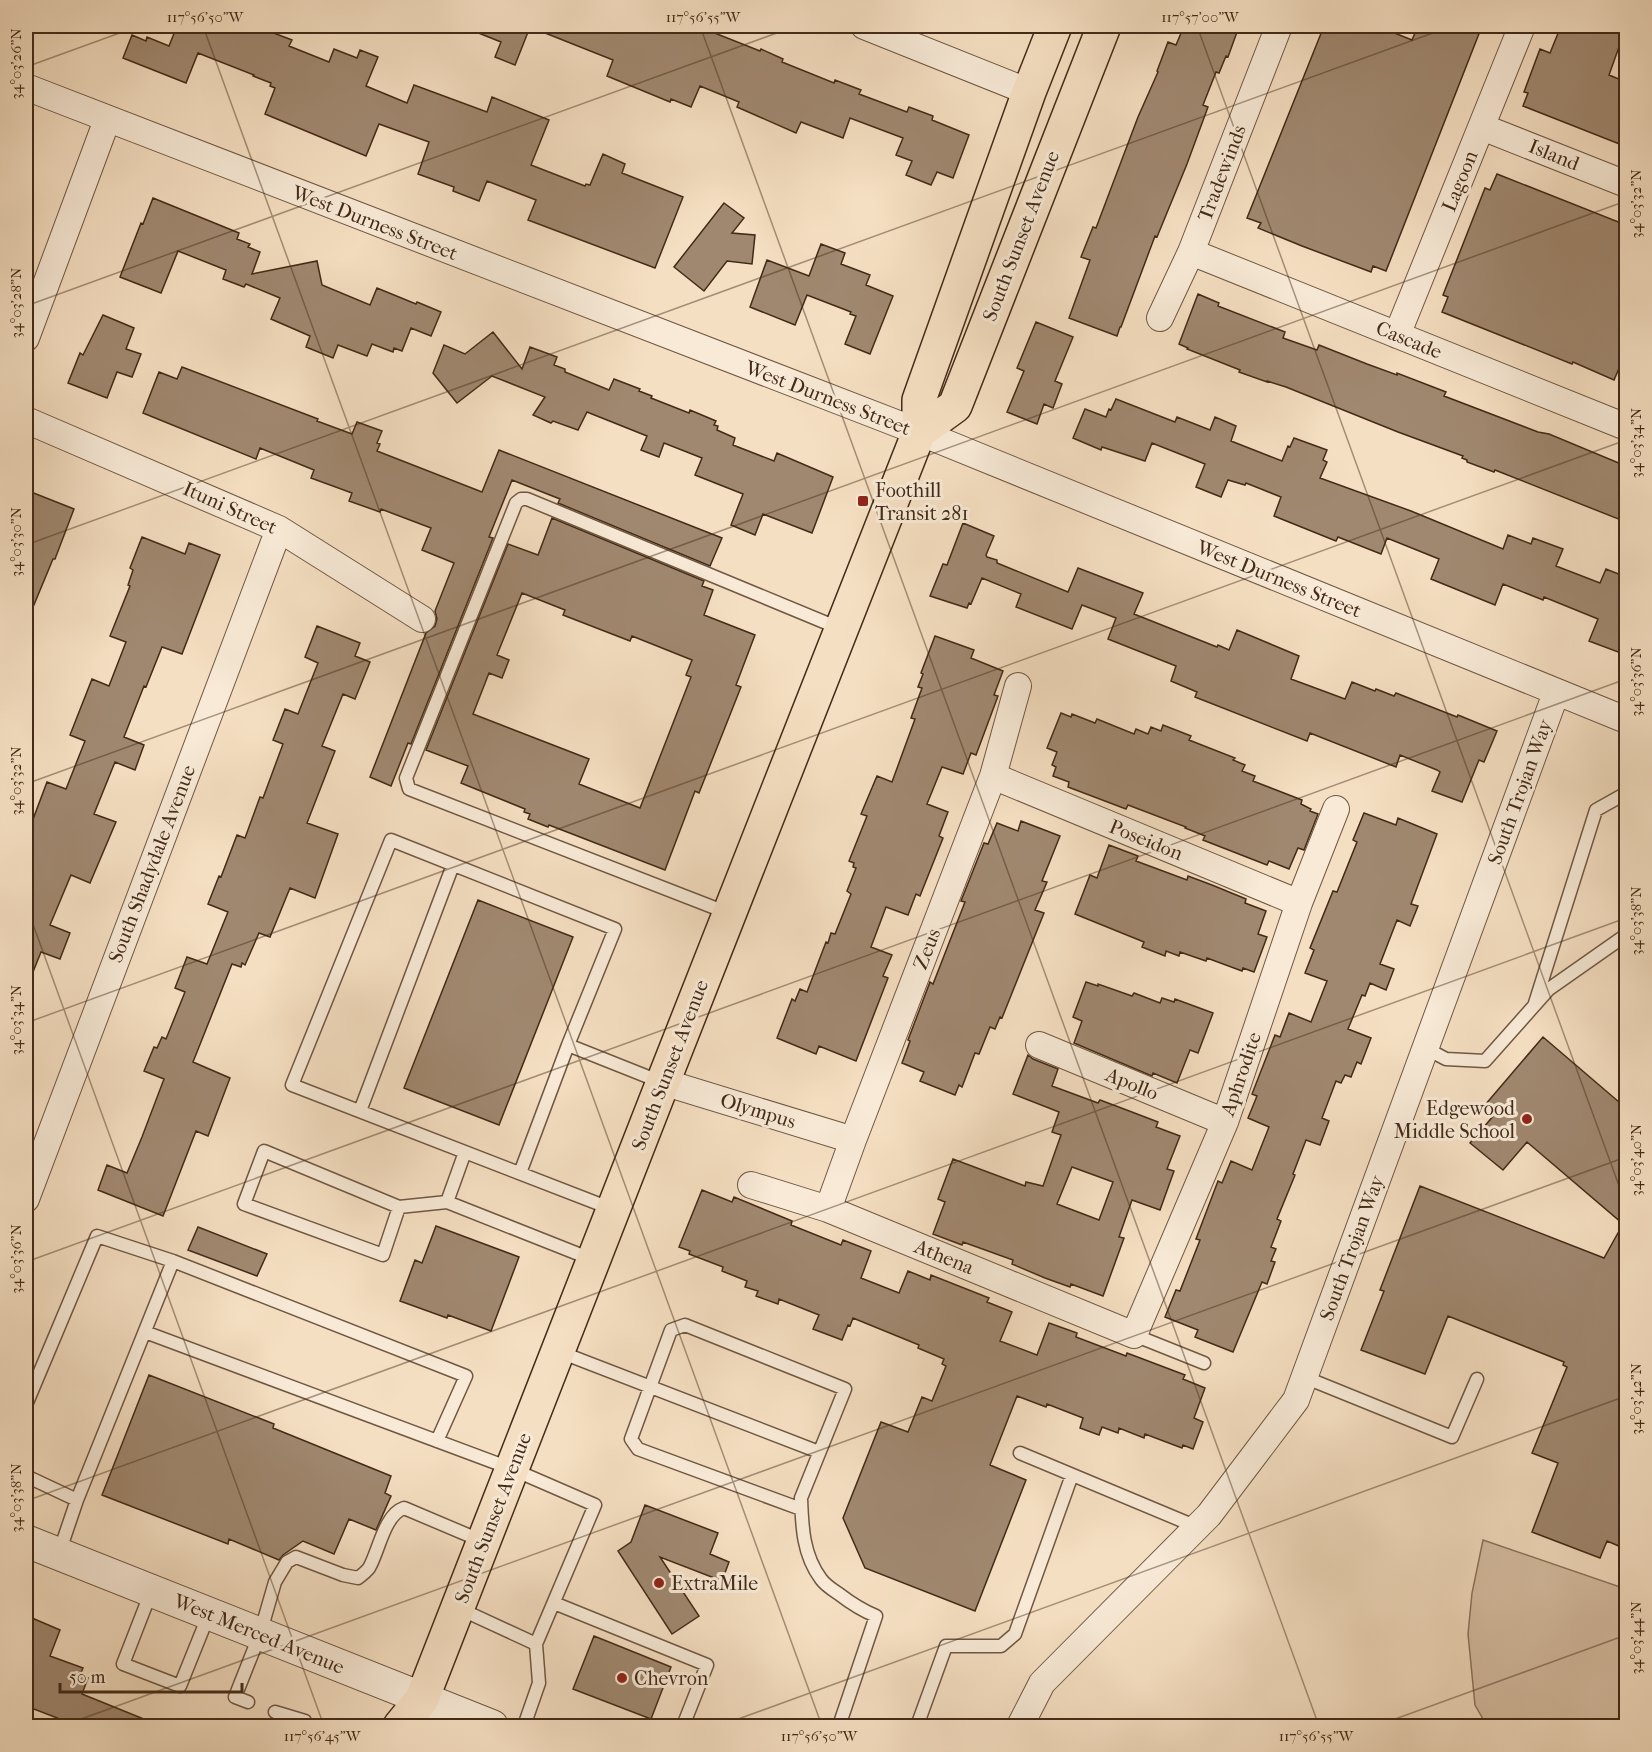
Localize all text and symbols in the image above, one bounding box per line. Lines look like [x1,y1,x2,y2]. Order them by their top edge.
text: 117°56'50"W [167,8,245,26]
text: 117°56'55"W [666,8,742,26]
text: 117°57'00"W [1161,8,1240,26]
text: 34°03'26"N [7,28,25,100]
street label: Tradewinds [1193,122,1251,224]
street label: Island [1525,135,1584,176]
street label: South Sunset Avenue [978,147,1064,324]
street label: Lagoon [1437,147,1483,215]
text: 34°03'32"N [1627,169,1645,239]
street label: West Durness Street [288,180,461,265]
text: 34°03'28"N [7,267,25,338]
street label: Cascade [1373,316,1445,364]
street label: West Durness Street [741,355,914,440]
text: 34°03'34"N [1627,407,1645,478]
street label: Ituni Street [179,477,281,539]
place label: Foothill Transit 281 [875,479,969,525]
marker: Foothill Transit 281 [856,494,870,508]
text: 34°03'30"N [7,507,25,577]
street label: West Durness Street [1192,535,1365,623]
text: 34°03'36"N [1627,647,1645,717]
street label: South Trojan Way [1483,715,1557,868]
text: 34°03'32"N [7,746,25,816]
street label: South Shadydale Avenue [104,762,200,966]
street label: Poseidon [1106,815,1187,865]
text: 34°03'38"N [1627,886,1645,956]
street label: Zeus [909,925,945,973]
street label: South Sunset Avenue [627,976,713,1153]
text: 34°03'34"N [7,984,25,1055]
street label: Aphrodite [1216,1029,1266,1120]
street label: Apollo [1101,1063,1162,1105]
street label: Olympus [718,1089,798,1133]
place label: Edgewood Middle School [1394,1097,1516,1143]
marker: Edgewood Middle School [1520,1112,1534,1126]
text: 34°03'40"N [1627,1123,1645,1196]
street label: South Trojan Way [1315,1171,1389,1324]
text: 34°03'36"N [7,1224,25,1294]
street label: Athena [910,1234,978,1280]
text: 34°03'42"N [1627,1362,1645,1435]
street label: South Sunset Avenue [450,1429,536,1606]
text: 34°03'38"N [7,1463,25,1533]
place label: ExtraMile [671,1572,758,1595]
marker: ExtraMile [652,1576,666,1590]
street label: West Merced Avenue [169,1589,348,1679]
text: 34°03'44"N [1627,1601,1645,1675]
scale bar [60,1656,242,1694]
text: 50 m [69,1667,106,1688]
place label: Chevron [634,1667,709,1690]
marker: Chevron [615,1671,629,1685]
text: 117°56'45"W [284,1727,362,1745]
text: 117°56'50"W [781,1727,859,1745]
text: 117°56'55"W [1279,1727,1355,1745]

